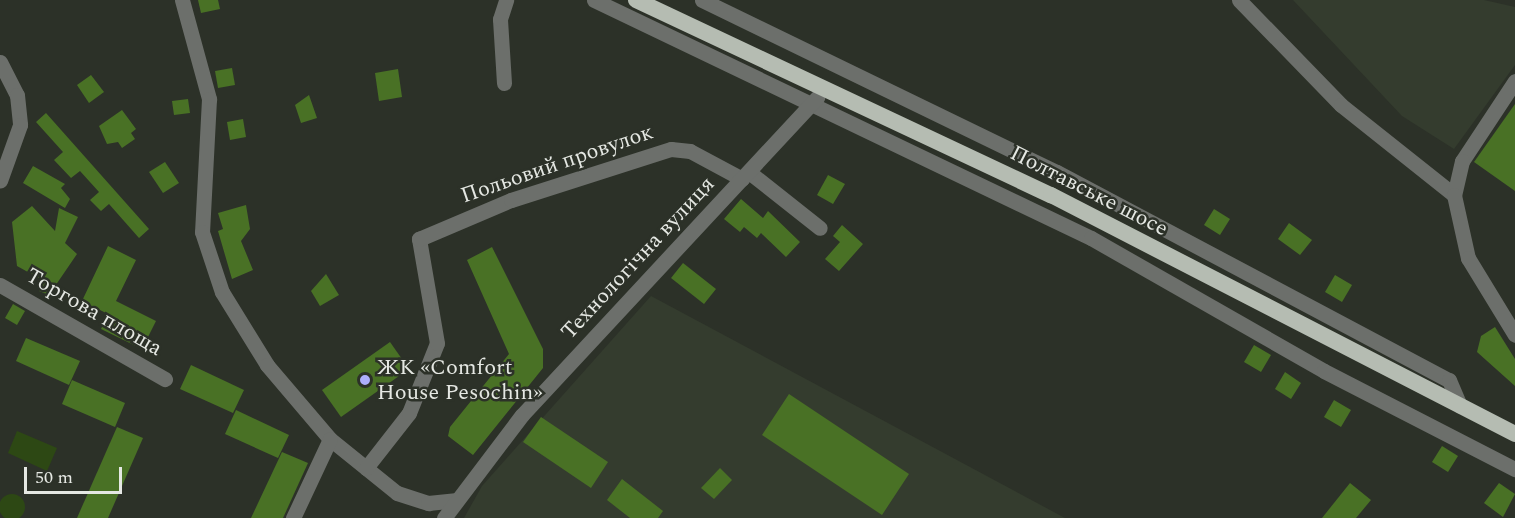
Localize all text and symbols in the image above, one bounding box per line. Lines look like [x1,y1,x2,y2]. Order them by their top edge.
street label: Польовий провулок [457,119,657,209]
street label: Полтавське шосе [1006,140,1172,242]
street label: Технологічна вулиця [556,171,720,345]
street label: Торгова площа [21,262,167,362]
place label: ЖК «Comfort House Pesochin» [377,354,543,406]
marker: ЖК «Comfort House Pesochin» [358,373,372,387]
scale bar [27,455,124,493]
text: 50 m [35,464,73,491]

